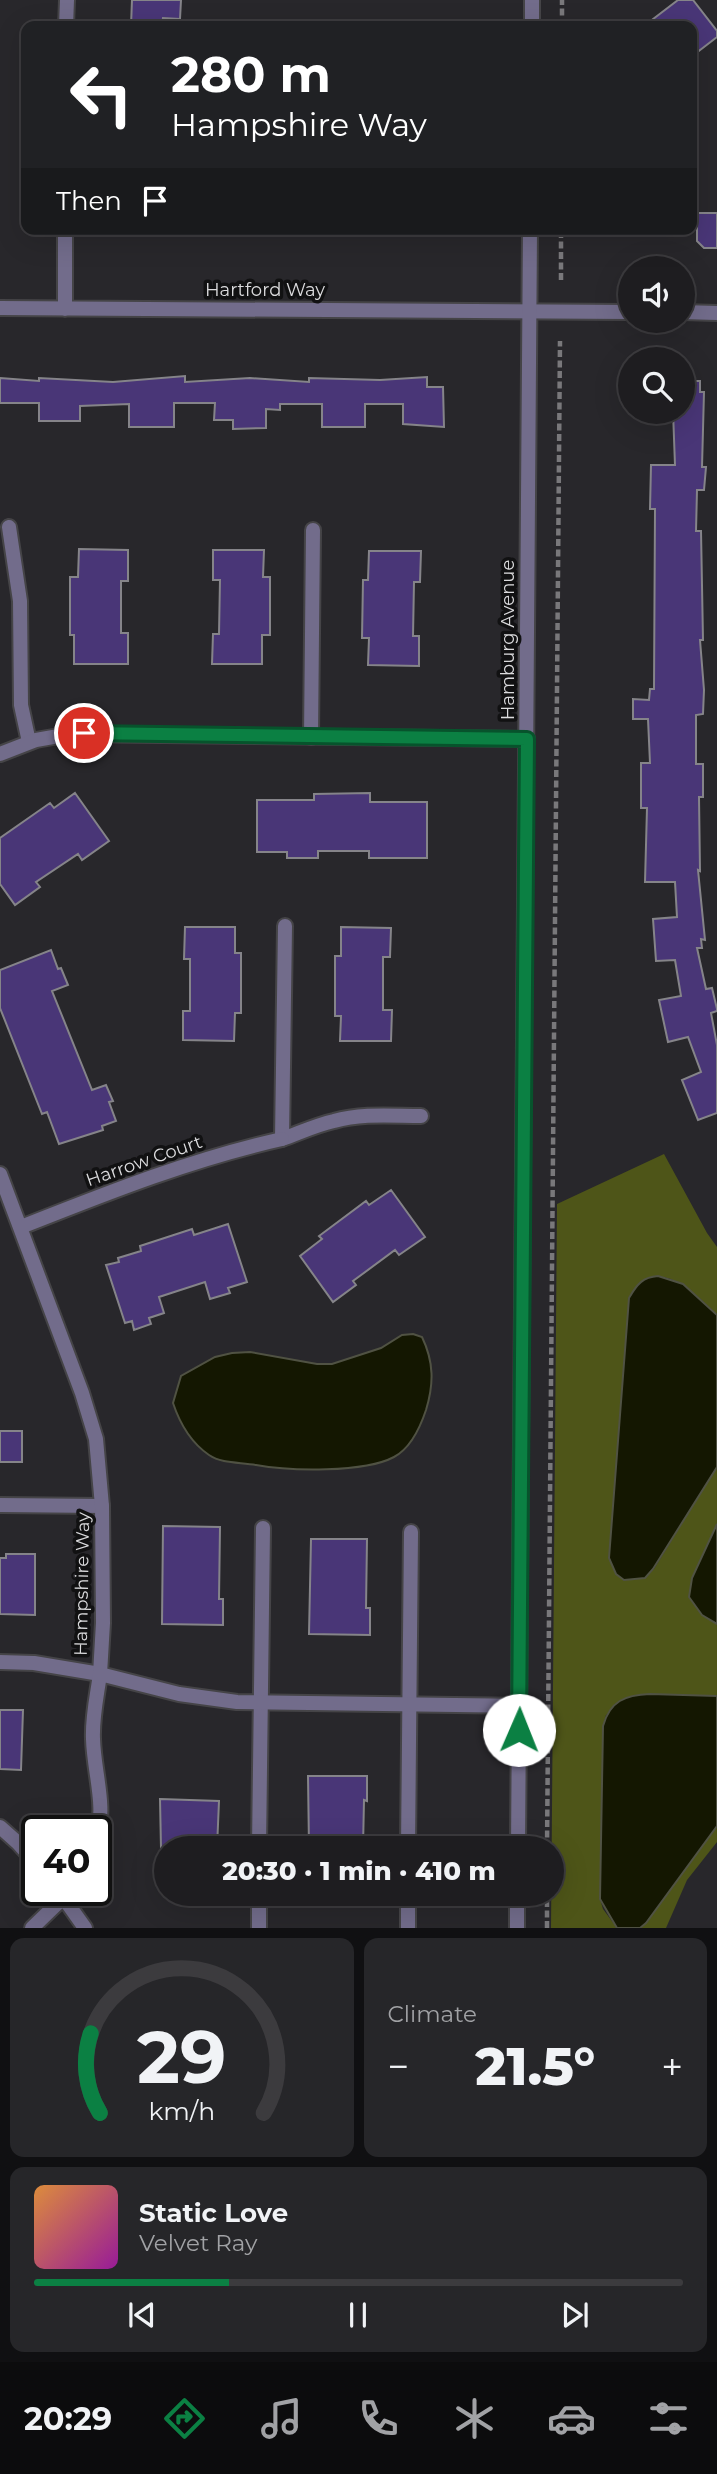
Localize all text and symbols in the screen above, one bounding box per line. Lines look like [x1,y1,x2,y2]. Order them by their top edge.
text: 280 m [171,45,331,104]
icon: left [56,49,147,140]
text: Hampshire Way [171,105,427,144]
icon: arrive [136,182,174,220]
text: Then [56,185,122,217]
map controls [618,256,695,424]
button: sound [618,256,695,333]
street label: Hartford Way [205,279,325,301]
button: search [618,347,695,424]
street label: Hamburg Avenue [497,560,519,720]
pin [54,703,114,763]
icon: arrive [65,714,103,752]
street label: Harrow Court [83,1131,205,1191]
street label: Hampshire Way [70,1512,94,1656]
position arrow [482,1693,556,1767]
speed limit sign: 40 [21,1815,112,1906]
text: 20:30 · 1 min · 410 m [222,1855,496,1887]
text: Climate [388,2000,477,2028]
text: 29 [137,2014,226,2102]
text: 21.5° [475,2035,595,2098]
text: − [388,2043,409,2090]
text: + [661,2043,683,2090]
text: km/h [148,2096,215,2126]
text: Static Love [139,2197,288,2229]
text: Velvet Ray [139,2229,257,2257]
icon: previous [123,2296,161,2334]
icon: pause [339,2296,377,2334]
icon: next [556,2296,594,2334]
icon: directions [160,2394,209,2443]
icon: music [257,2394,306,2443]
icon: phone [354,2394,403,2443]
icon: climate [450,2394,499,2443]
icon: car [547,2394,596,2443]
icon: filters [644,2394,693,2443]
text: 20:29 [24,2399,112,2438]

